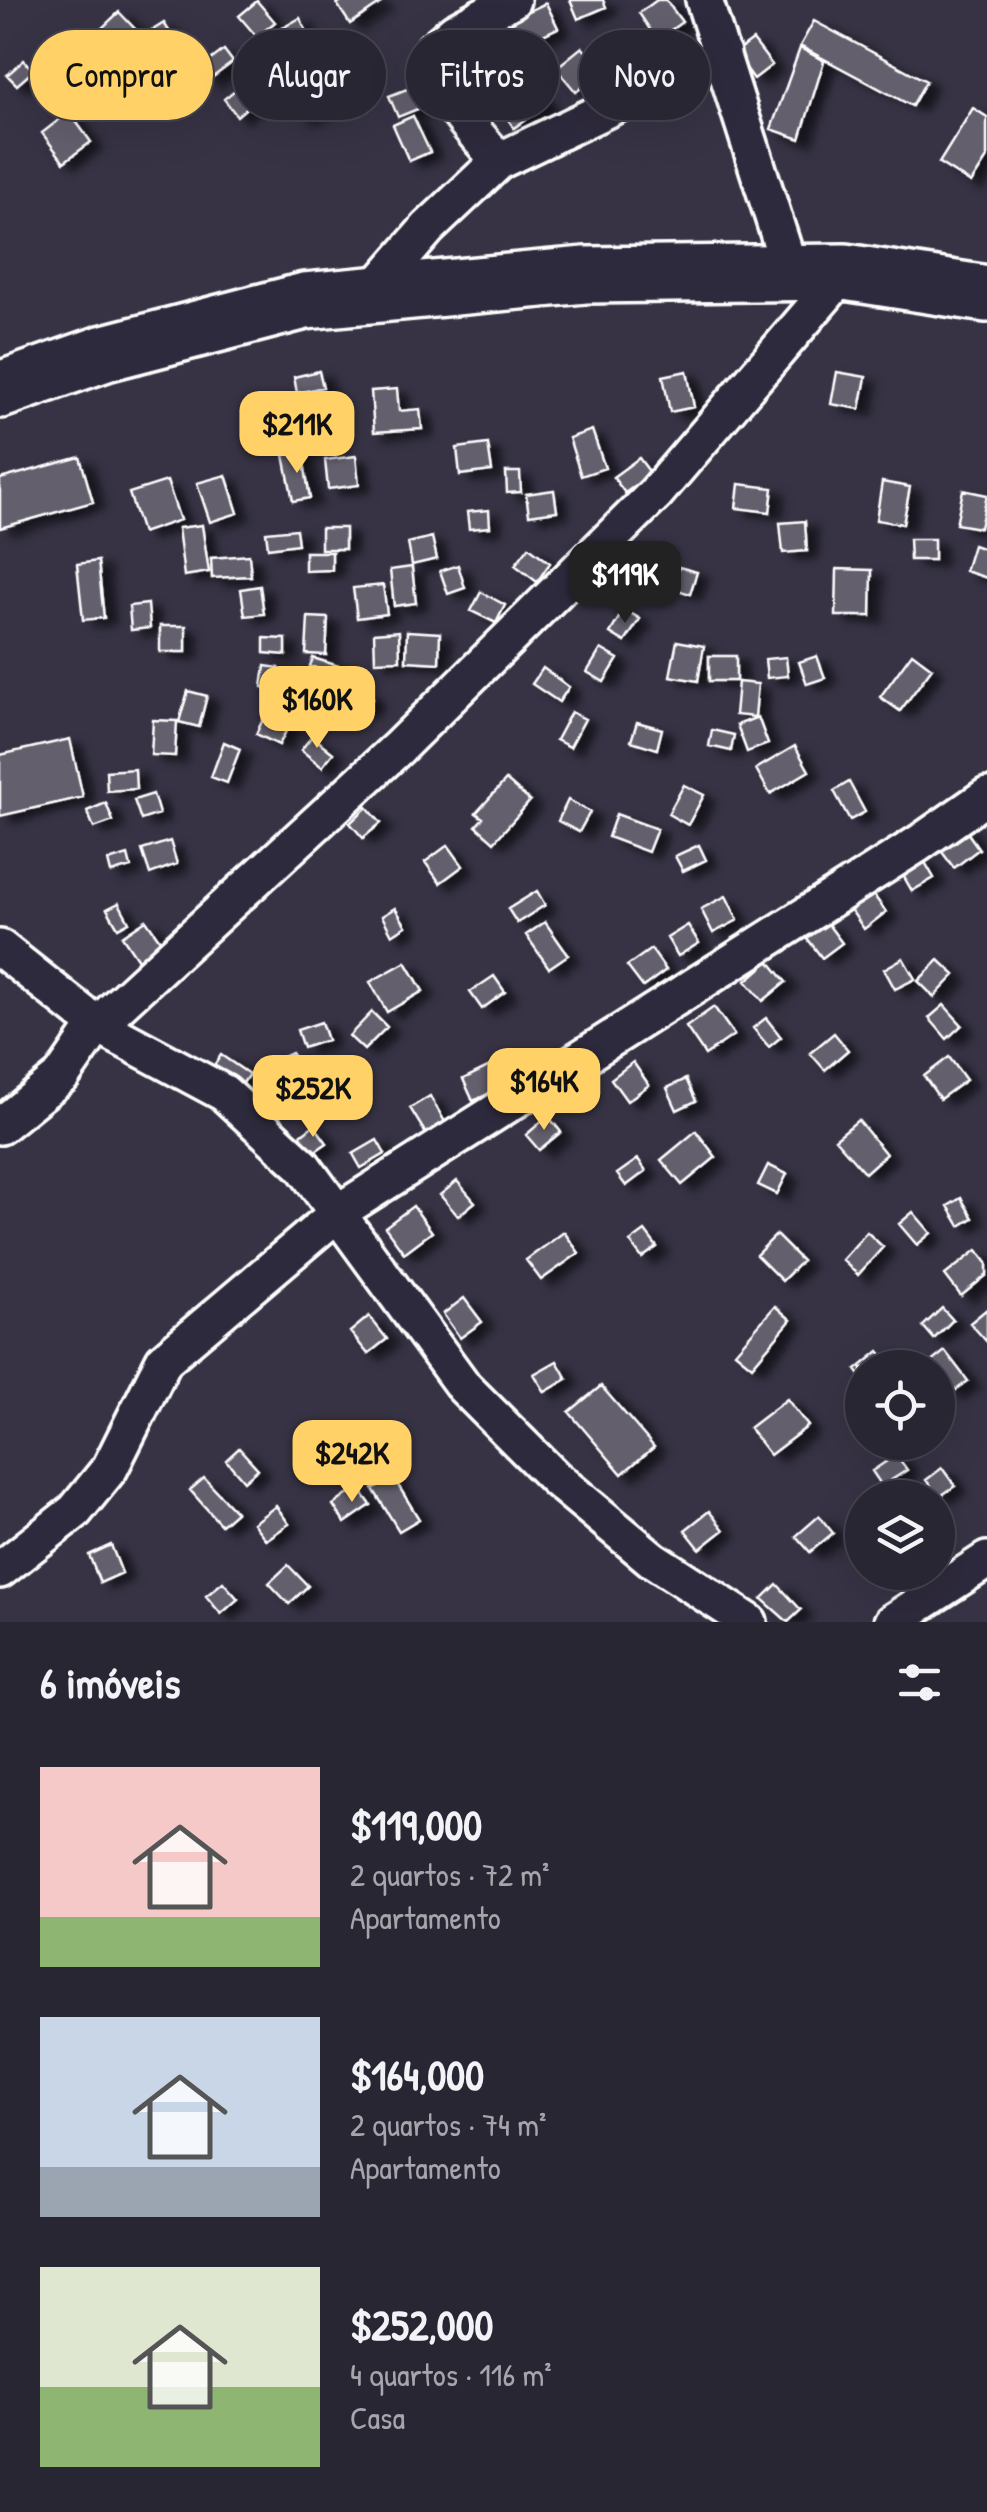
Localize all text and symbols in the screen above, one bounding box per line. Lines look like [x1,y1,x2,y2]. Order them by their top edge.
chip: Comprar [30,30,213,120]
chip: Alugar [233,30,386,120]
chip: Filtros [406,30,559,120]
chip: Novo [579,30,710,120]
pin: $211K [227,391,367,476]
text: $211K [261,402,333,445]
pin: $119K [555,541,695,626]
text: $119K [591,552,659,595]
pin: $160K [247,666,387,751]
text: $160K [281,677,353,720]
pin: $164K [474,1048,614,1133]
pin: $252K [243,1055,383,1140]
text: $164K [509,1059,579,1102]
text: $252K [275,1066,351,1109]
map controls [845,1350,955,1590]
button: locate [845,1350,955,1460]
pin: $242K [282,1420,422,1505]
text: $242K [315,1431,389,1474]
button: layers [845,1480,955,1590]
text: 6 imóveis [40,1654,180,1711]
icon: filters [892,1655,947,1710]
text: $119,000 [350,1796,482,1853]
icon: home [120,1807,240,1927]
text: 2 quartos · 72 m² [350,1853,549,1896]
text: Apartamento [350,1896,501,1939]
text: $164,000 [350,2046,484,2103]
icon: home [120,2057,240,2177]
text: 2 quartos · 74 m² [350,2103,546,2146]
text: Apartamento [350,2146,501,2189]
text: $252,000 [350,2296,493,2353]
icon: home [120,2307,240,2427]
text: 4 quartos · 116 m² [350,2353,552,2396]
text: Casa [350,2396,405,2439]

